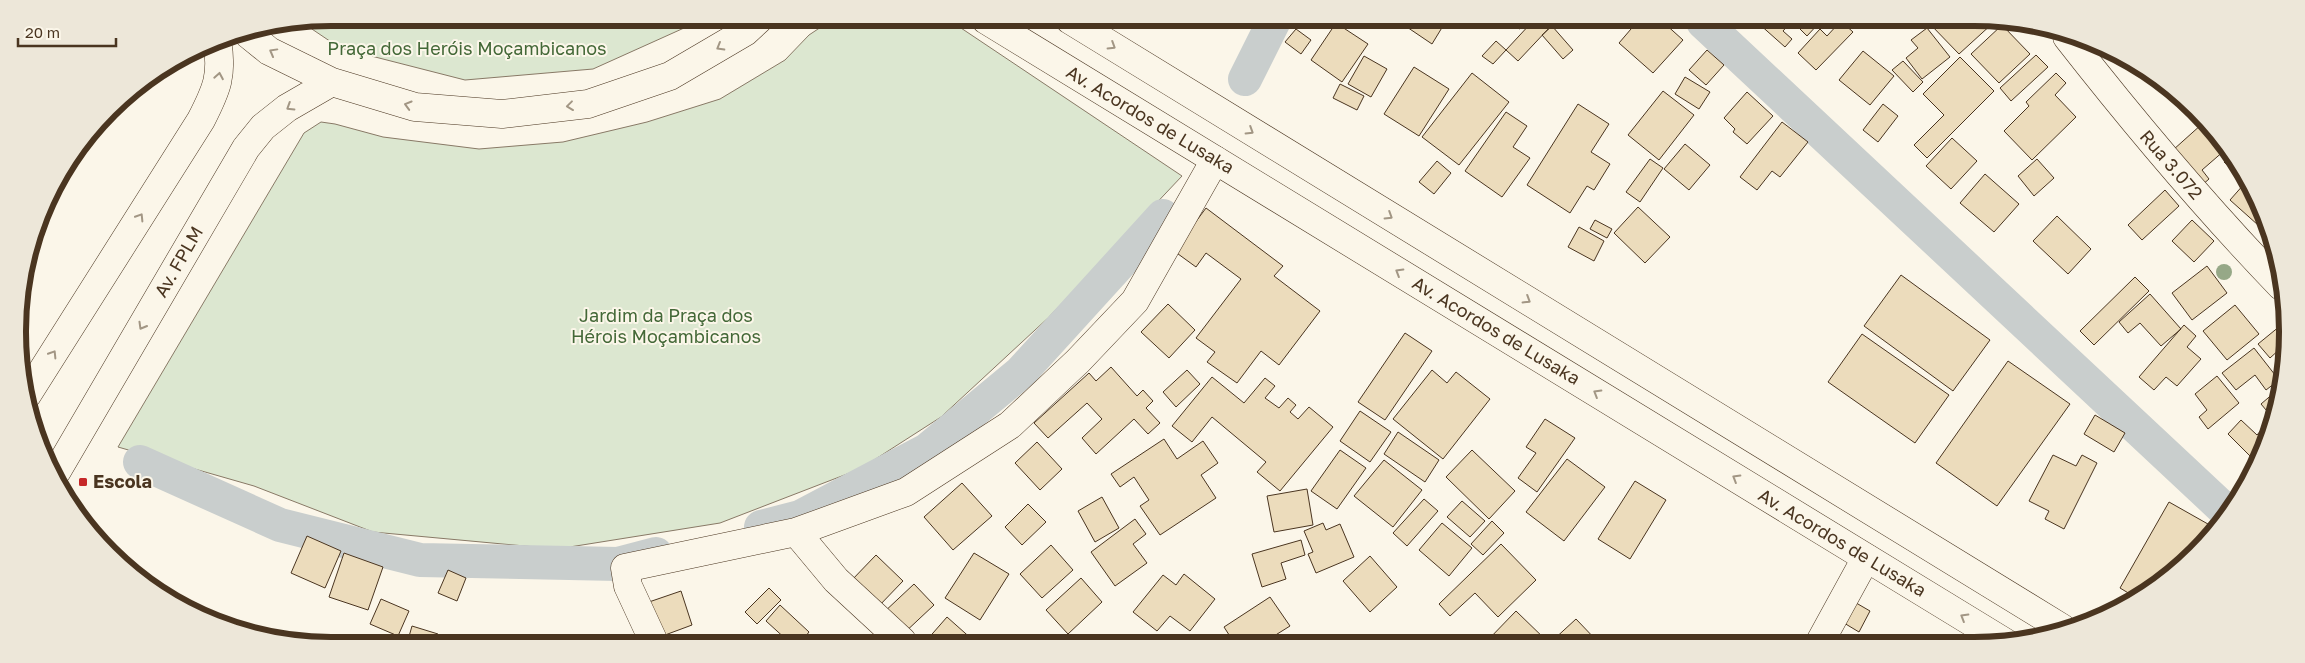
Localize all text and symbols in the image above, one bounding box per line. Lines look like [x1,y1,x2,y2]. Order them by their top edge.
scale bar [18,15,115,47]
text: 20 m [25,23,60,41]
park label: Praça dos Heróis Moçambicanos [327,37,607,59]
one-way arrow [1106,39,1115,49]
one-way arrow [716,40,725,50]
one-way arrow [269,49,278,59]
street label: Av. Acordos de Lusaka [1063,60,1238,178]
one-way arrow [213,72,223,80]
one-way arrow [286,100,295,110]
one-way arrow [405,100,413,110]
one-way arrow [565,100,573,111]
one-way arrow [1245,124,1254,134]
street label: Rua 3.072 [2136,125,2208,203]
one-way arrow [1383,209,1392,219]
one-way arrow [133,213,143,222]
street label: Av. FPLM [149,222,207,301]
one-way arrow [1395,269,1404,279]
street label: Av. Acordos de Lusaka [1409,271,1584,389]
one-way arrow [1522,294,1531,304]
park label: Jardim da Praça dos Hérois Moçambicanos [571,304,761,347]
one-way arrow [138,321,148,330]
one-way arrow [46,350,56,359]
one-way arrow [1594,390,1603,400]
place label: Escola [93,470,152,492]
one-way arrow [1732,475,1741,485]
marker: Escola [77,476,89,488]
street label: Av. Acordos de Lusaka [1755,483,1930,601]
one-way arrow [1961,614,1970,624]

